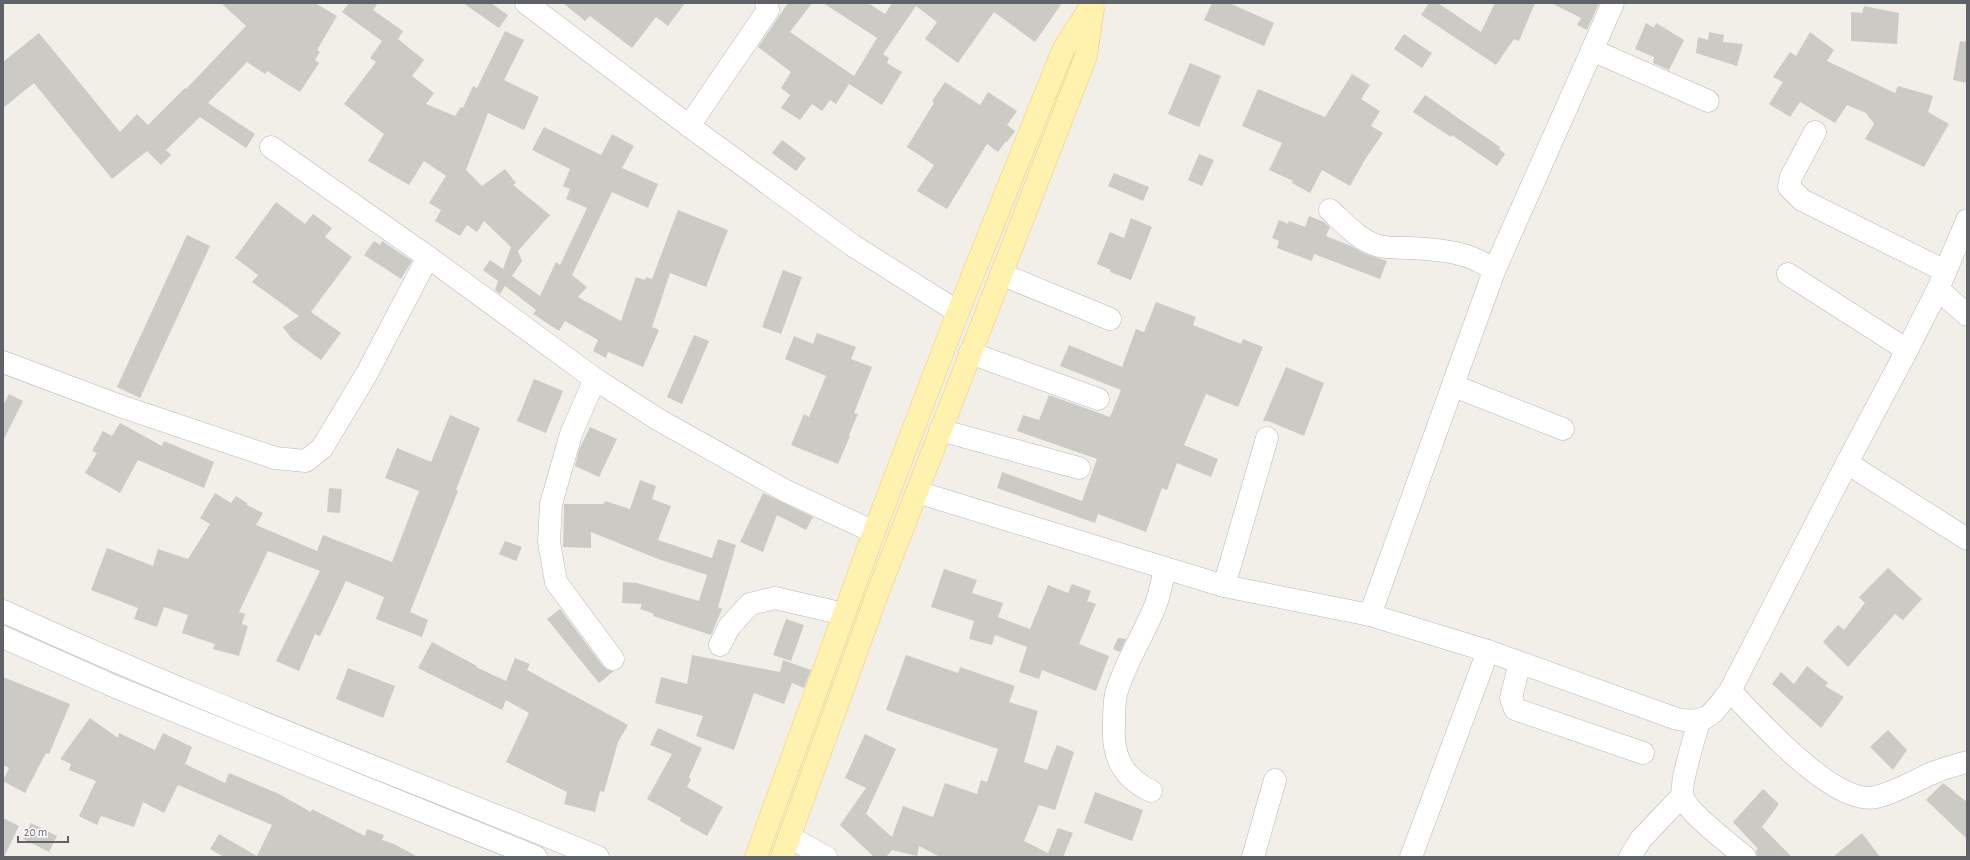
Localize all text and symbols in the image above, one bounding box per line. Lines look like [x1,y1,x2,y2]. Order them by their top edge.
scale bar [18,818,68,844]
text: 20 m [24,826,47,838]

